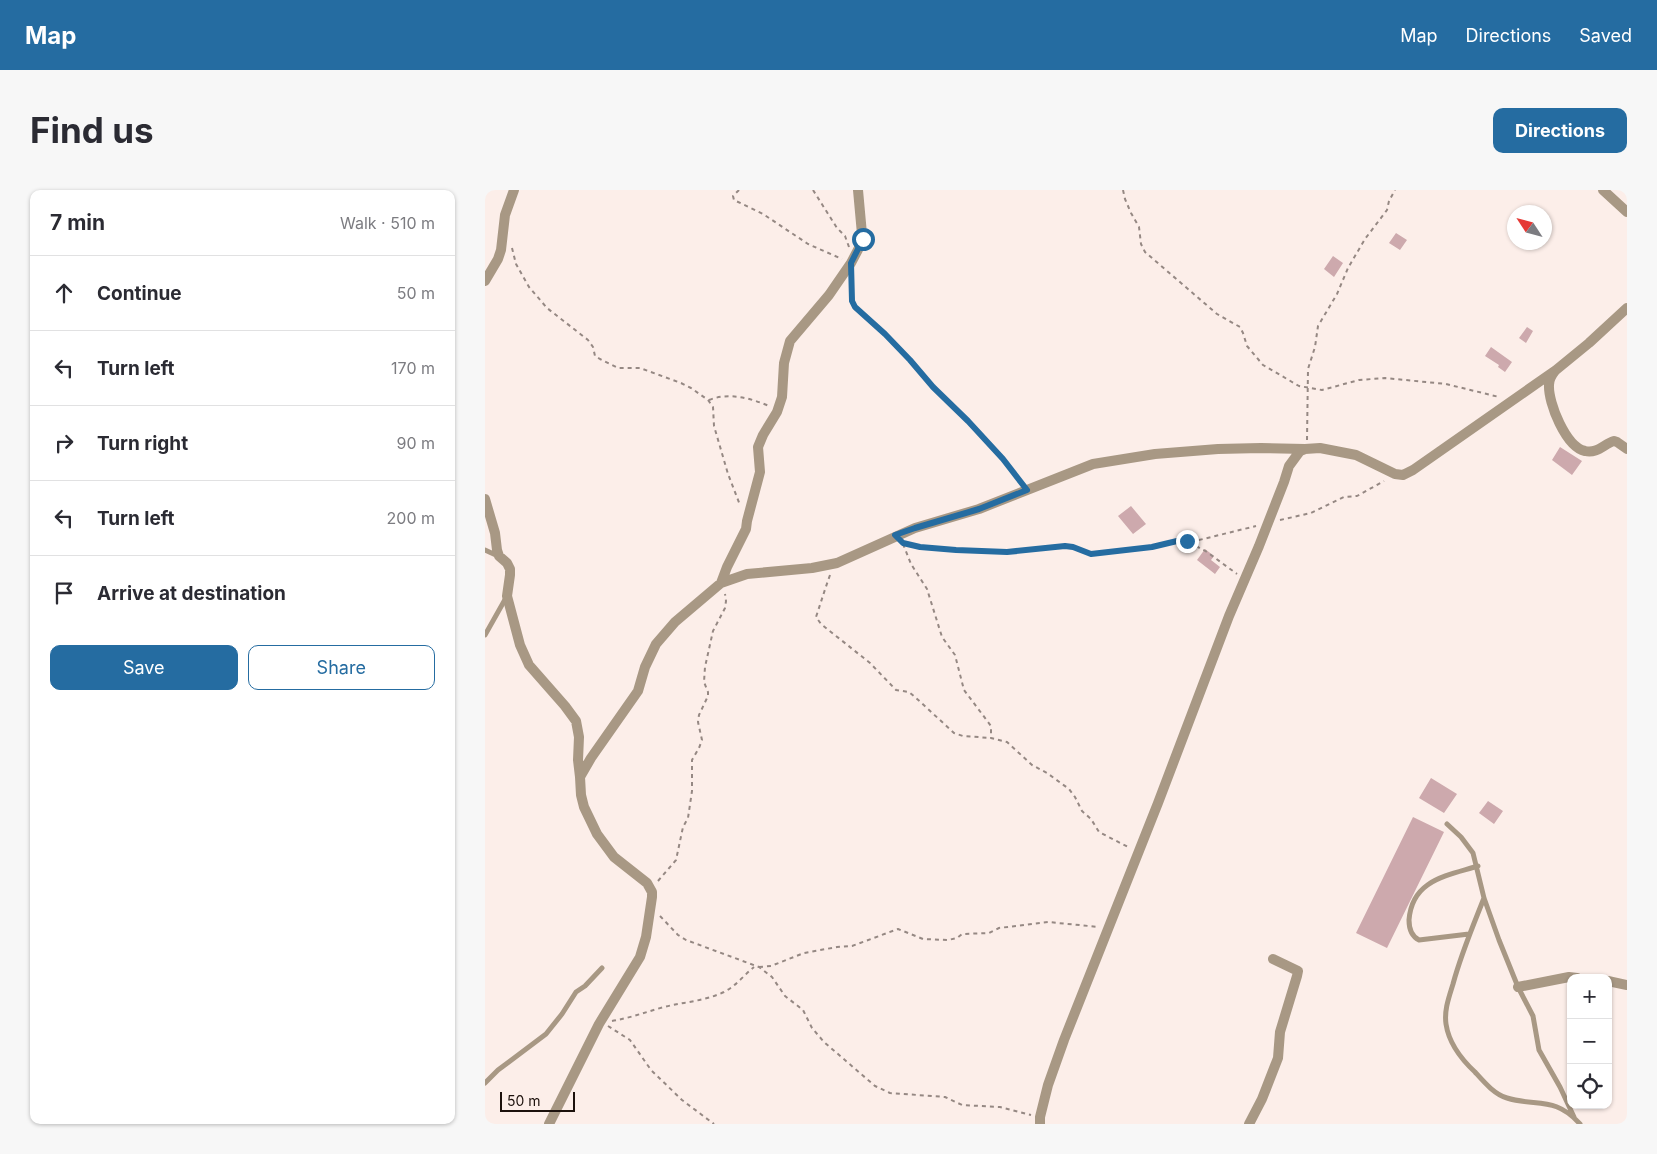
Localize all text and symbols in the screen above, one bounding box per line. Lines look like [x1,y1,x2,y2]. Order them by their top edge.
text: Map [25,21,76,50]
text: Map [1400,25,1438,46]
text: Directions [1466,25,1551,46]
text: Saved [1579,25,1632,46]
button: Directions [1493,108,1627,153]
text: Find us [30,109,154,151]
north arrow [1507,205,1552,250]
text: 7 min [50,210,105,235]
text: Walk · 510 m [340,213,435,233]
route start [852,228,875,251]
icon: ahead [50,279,78,307]
text: Continue [97,282,182,305]
text: 50 m [397,283,435,303]
icon: left [50,354,78,382]
text: Turn left [97,357,175,380]
text: 170 m [391,358,435,378]
icon: right [50,429,78,457]
text: Turn right [97,432,188,455]
text: 90 m [396,433,435,453]
icon: left [50,504,78,532]
text: Turn left [97,507,175,530]
text: 200 m [387,508,435,528]
route end [1176,530,1199,553]
icon: arrive [50,579,78,607]
text: Arrive at destination [97,582,286,605]
button: Save [50,645,238,690]
button: Share [248,645,435,690]
map controls [1567,974,1612,1109]
button: + [1567,974,1612,1019]
button: − [1567,1019,1612,1064]
button: locate [1567,1064,1612,1109]
scale bar [500,1089,575,1112]
text: 50 m [507,1092,541,1109]

